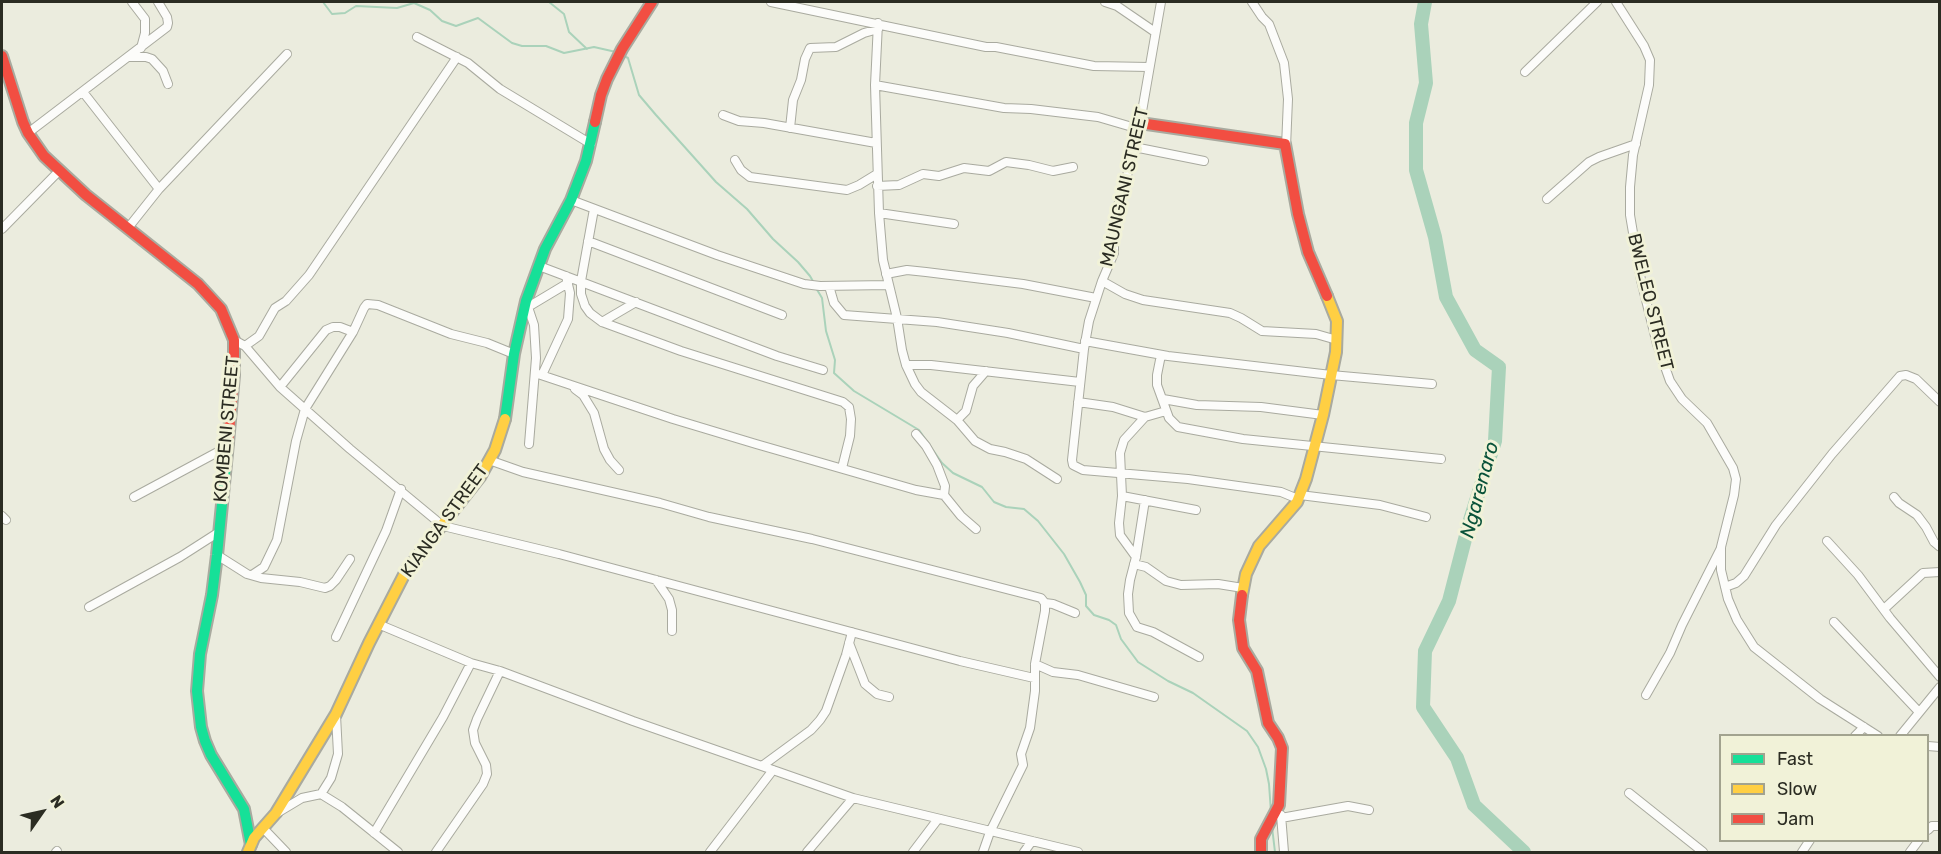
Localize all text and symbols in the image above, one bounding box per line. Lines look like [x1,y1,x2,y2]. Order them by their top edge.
street label: MAUNGANI STREET [1096,105,1154,269]
street label: BWELEO STREET [1623,231,1677,373]
street label: KOMBENI STREET [210,355,244,503]
water label: Ngarenaro [1456,439,1504,541]
street label: KIANGA STREET [397,460,493,582]
legend [1719,734,1929,842]
text: Fast [1777,748,1813,770]
text: Slow [1777,778,1817,800]
north arrow [12,782,72,842]
text: N [46,792,68,812]
text: Jam [1777,808,1814,830]

